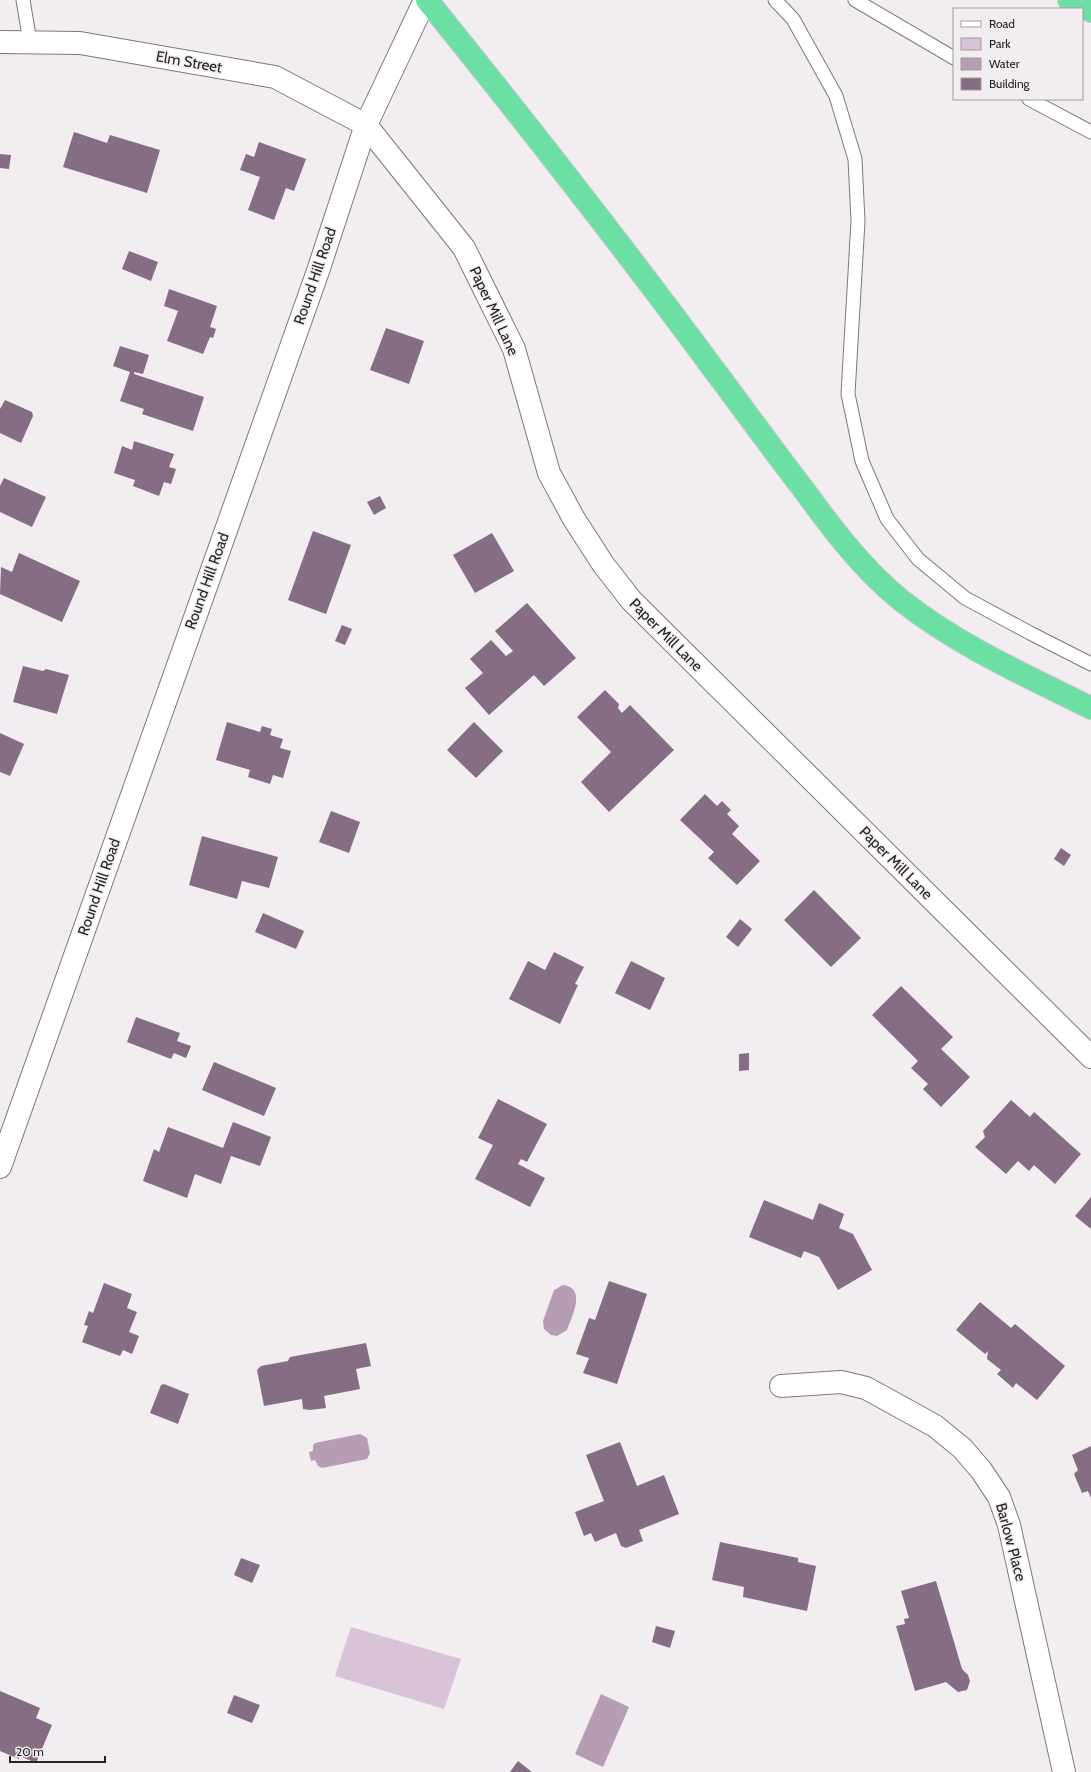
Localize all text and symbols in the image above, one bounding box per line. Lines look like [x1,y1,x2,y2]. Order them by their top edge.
legend [953,8,1083,100]
text: Road [989,16,1015,31]
text: Park [989,36,1011,51]
street label: Elm Street [154,47,224,77]
text: Water [989,56,1020,71]
text: Building [989,76,1031,91]
street label: Round Hill Road [290,225,340,327]
street label: Paper Mill Lane [466,264,523,359]
street label: Round Hill Road [181,530,233,632]
street label: Paper Mill Lane [626,595,707,676]
street label: Paper Mill Lane [856,823,937,904]
street label: Round Hill Road [74,836,124,938]
street label: Barlow Place [992,1501,1030,1583]
scale bar [10,1738,105,1764]
text: 20 m [16,1744,44,1759]

